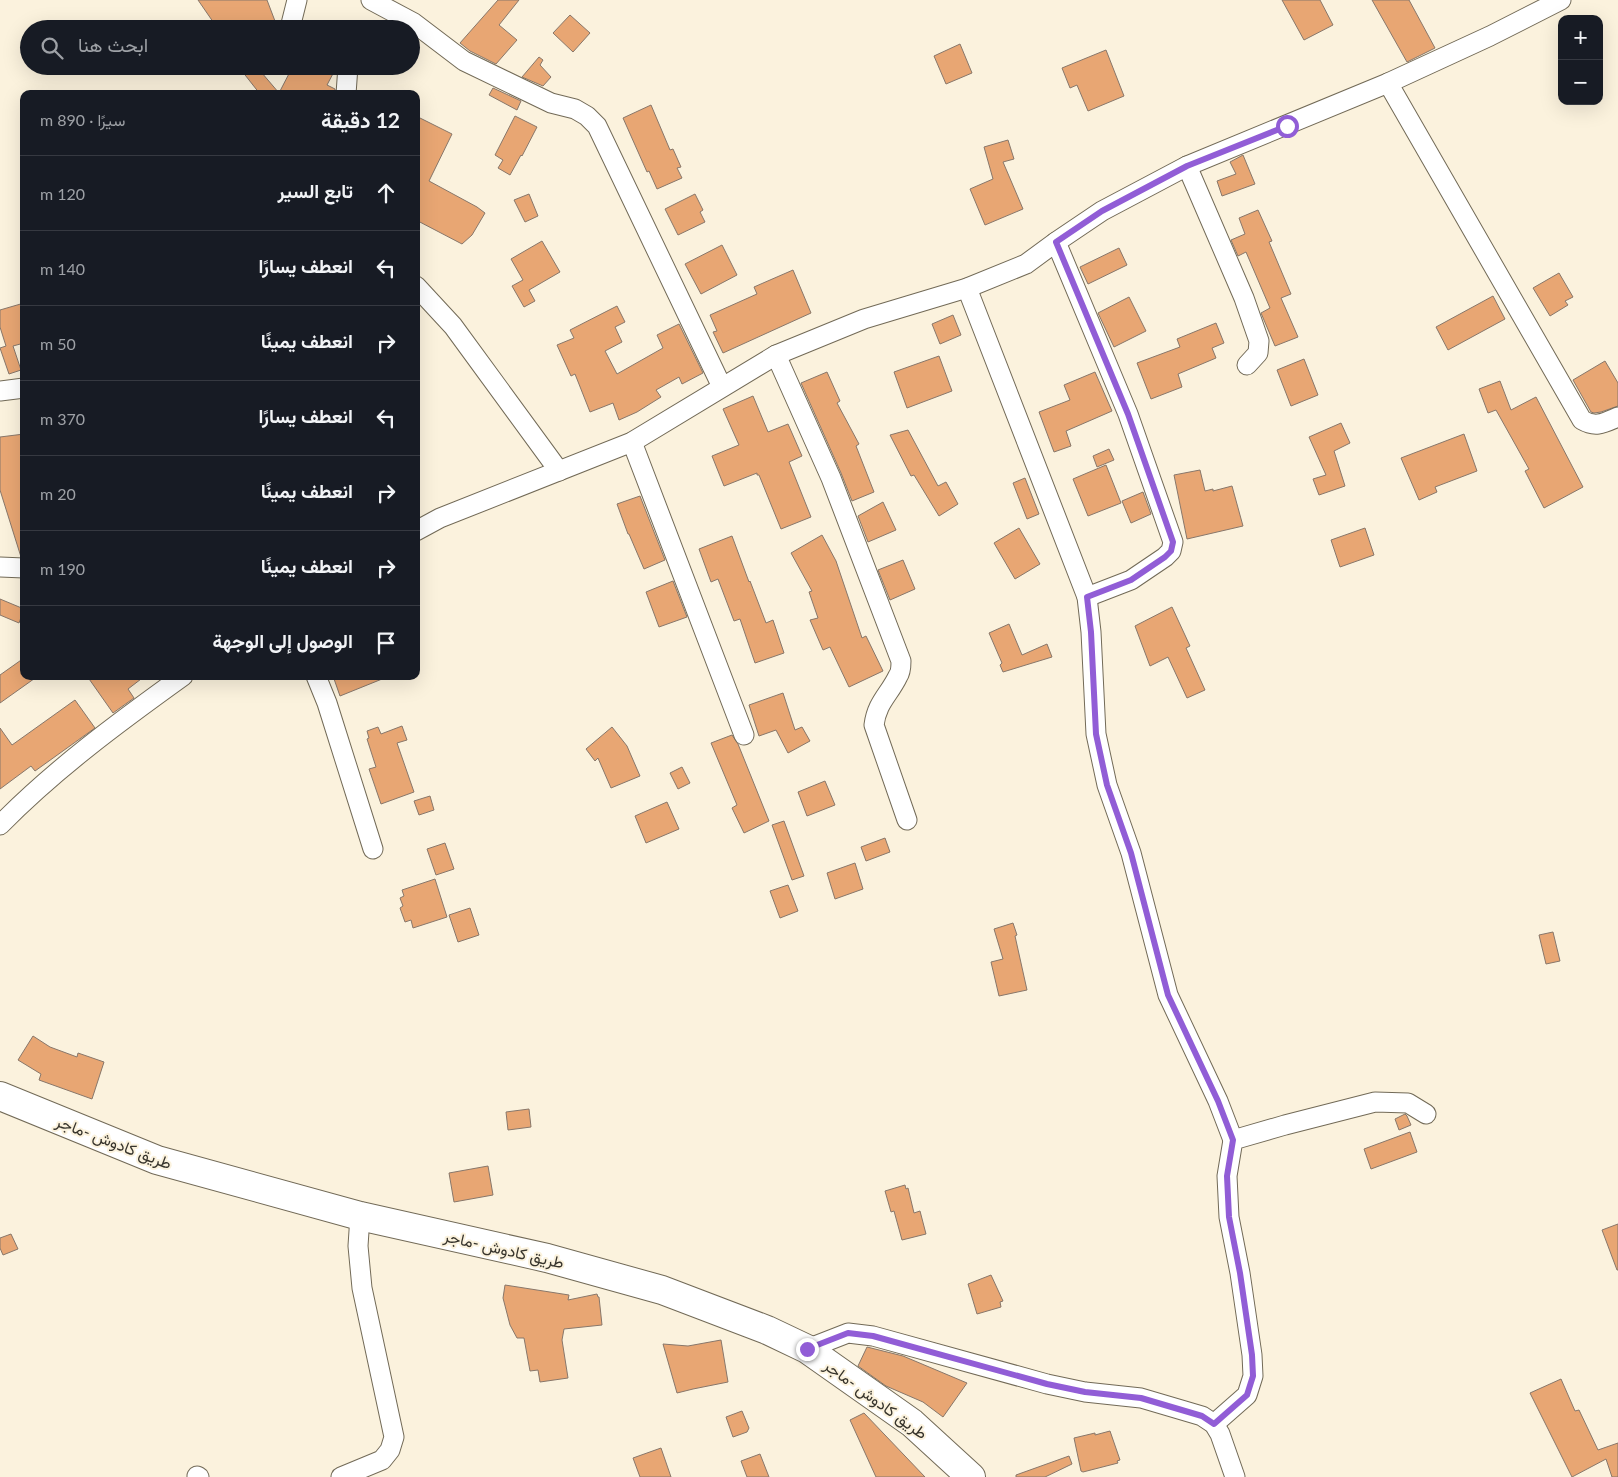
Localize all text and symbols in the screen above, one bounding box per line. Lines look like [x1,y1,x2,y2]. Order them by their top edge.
map controls [1558,15,1603,105]
button: + [1558,15,1603,60]
search box [20,20,420,75]
text: ابحث هنا [78,33,148,56]
icon: search [38,34,66,62]
button: − [1558,60,1603,105]
text: 12 دقيقة [321,107,400,132]
text: سيرًا · 890 m [40,110,125,129]
route start [1276,115,1299,138]
text: تابع السير [278,179,353,202]
icon: ahead [372,179,400,207]
text: 120 m [40,184,85,203]
text: انعطف يسارًا [258,254,353,277]
icon: left [372,254,400,282]
text: 140 m [40,259,85,278]
text: انعطف يمينًا [261,329,353,352]
icon: right [372,329,400,357]
text: 50 m [40,334,76,353]
text: انعطف يسارًا [258,404,353,427]
icon: left [372,404,400,432]
text: 370 m [40,409,85,428]
text: انعطف يمينًا [261,479,353,502]
icon: right [372,479,400,507]
text: 20 m [40,484,76,503]
text: انعطف يمينًا [261,554,353,577]
icon: right [372,554,400,582]
text: 190 m [40,559,85,578]
text: الوصول إلى الوجهة [212,629,353,652]
icon: arrive [372,629,400,657]
street label: طريق كادوش -ماجر [52,1110,175,1174]
street label: طريق كادوش -ماجر [441,1225,566,1274]
route end [796,1338,819,1361]
street label: طريق كادوش -ماجر [819,1354,931,1444]

